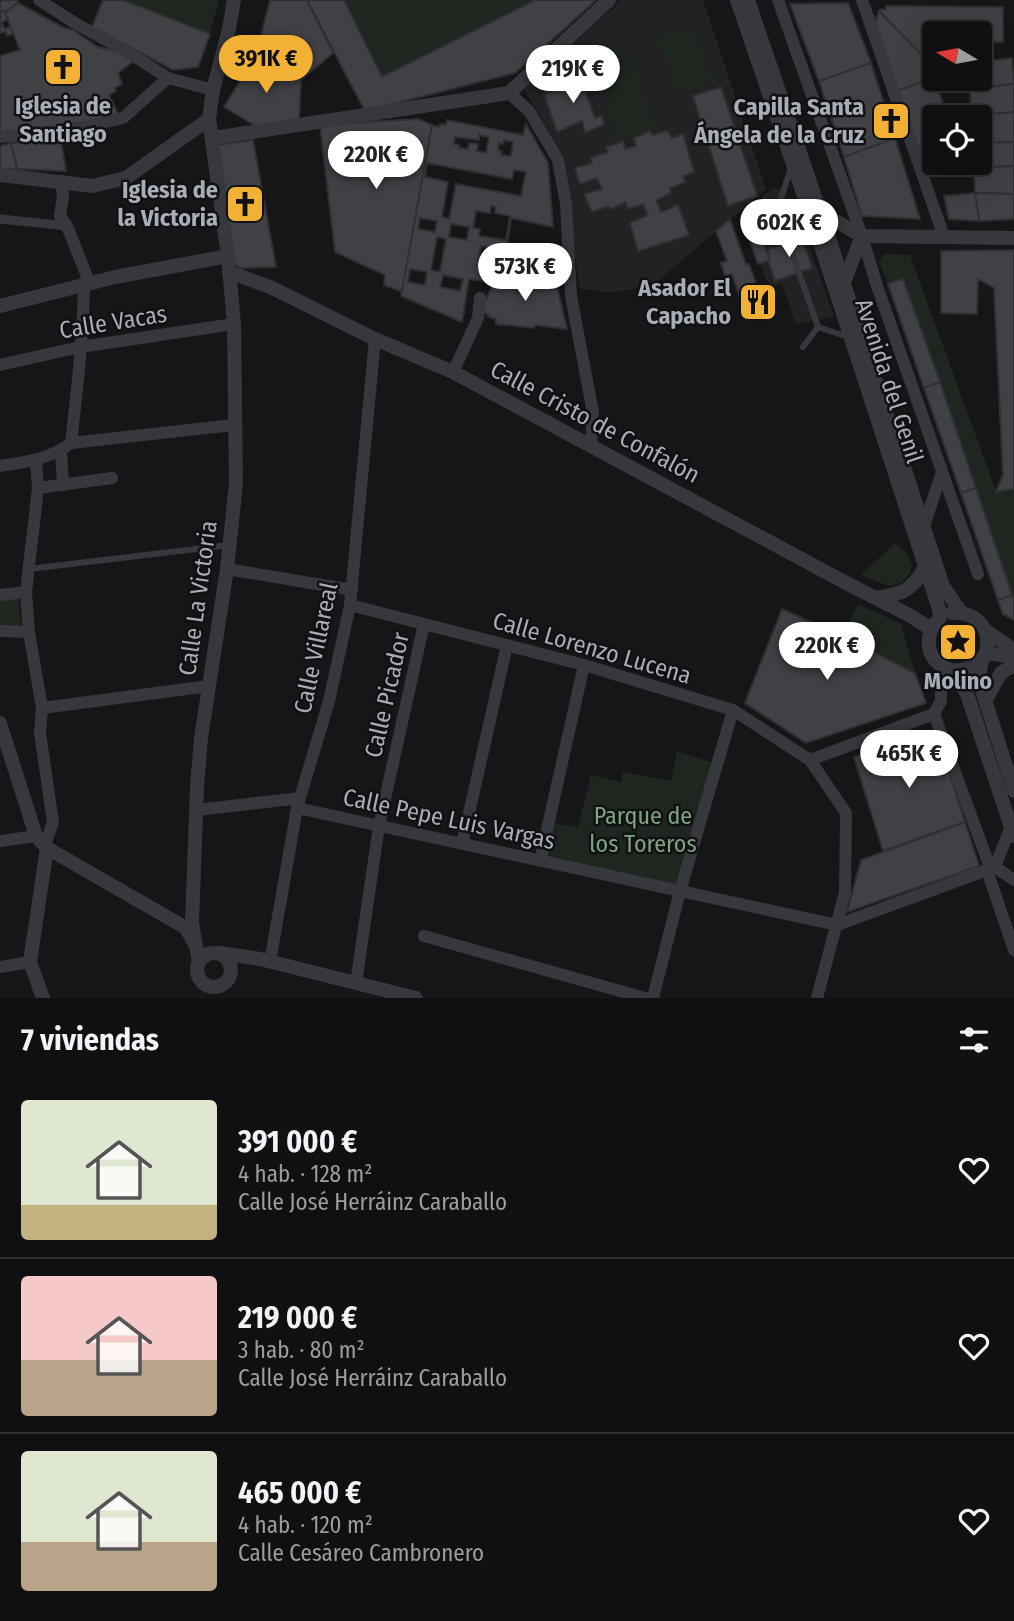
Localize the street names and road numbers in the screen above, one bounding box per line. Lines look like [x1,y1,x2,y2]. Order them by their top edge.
street label: Avenida del Genil [849,295,929,467]
street label: Calle Vacas [57,300,169,344]
street label: Calle Cristo de Confalón [486,355,704,489]
street label: Calle La Victoria [173,519,223,677]
street label: Calle Villareal [288,580,344,716]
street label: Calle Lorenzo Lucena [490,606,694,690]
street label: Calle Picador [359,629,415,760]
street label: Calle Pepe Luis Vargas [340,783,558,855]

